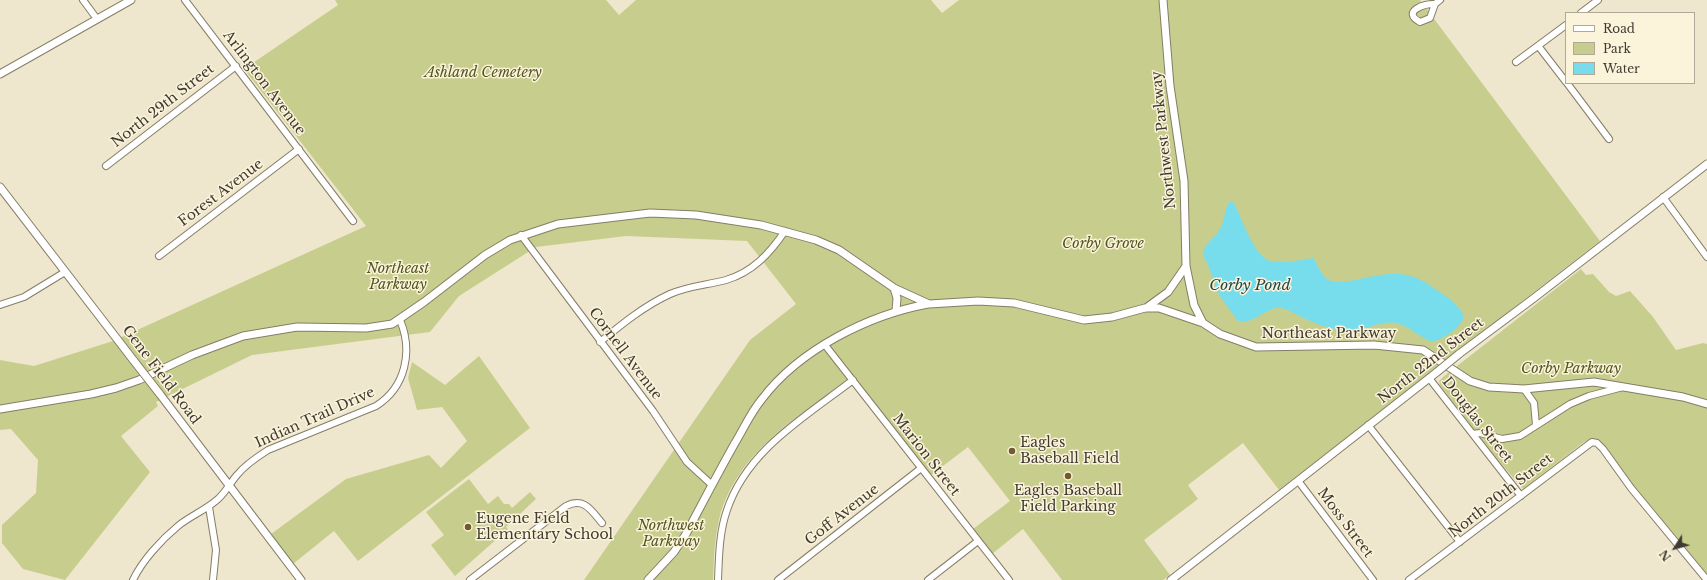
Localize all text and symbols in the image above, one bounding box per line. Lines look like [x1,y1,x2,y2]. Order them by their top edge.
legend [1565,12,1695,84]
text: Road [1603,21,1635,36]
street label: Arlington Avenue [219,28,309,138]
text: Park [1603,41,1631,56]
street label: North 29th Street [108,61,218,151]
text: Water [1603,61,1640,76]
park label: Ashland Cemetery [424,65,542,81]
street label: Northwest Parkway [1148,70,1180,210]
street label: Forest Avenue [175,156,267,230]
park label: Corby Grove [1062,236,1144,252]
park label: Northeast Parkway [367,261,429,294]
water label: Corby Pond [1209,277,1291,295]
street label: Cornell Avenue [585,305,665,403]
street label: North 22nd Street [1375,315,1487,407]
street label: Gene Field Road [118,322,204,428]
street label: Northeast Parkway [1261,326,1397,342]
park label: Corby Parkway [1521,361,1621,377]
street label: Douglas Street [1438,374,1516,466]
street label: Indian Trail Drive [253,384,377,452]
street label: Marion Street [889,411,963,499]
place label: Eagles Baseball Field [1020,435,1119,468]
marker: Eagles Baseball Field [1007,446,1017,456]
street label: North 20th Street [1446,450,1556,542]
marker: Eagles Baseball Field Parking [1063,471,1073,481]
street label: Goff Avenue [802,481,882,549]
place label: Eagles Baseball Field Parking [1014,483,1122,516]
street label: Moss Street [1313,485,1377,561]
place label: Eugene Field Elementary School [476,511,613,544]
park label: Northwest Parkway [638,518,704,550]
marker: Eugene Field Elementary School [463,522,473,532]
north arrow [1655,528,1695,568]
text: N [1657,547,1674,564]

